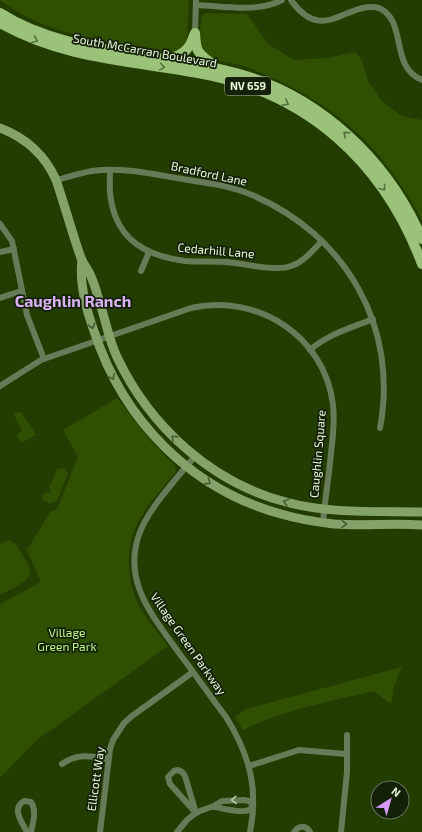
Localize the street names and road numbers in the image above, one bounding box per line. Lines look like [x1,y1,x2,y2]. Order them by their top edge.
street label: South McCarran Boulevard [72,30,218,70]
road number: NV 659 [225,77,271,95]
street label: Bradford Lane [170,158,249,188]
street label: Cedarhill Lane [177,240,255,260]
street label: Caughlin Square [306,409,328,498]
street label: Village Green Parkway [148,590,230,698]
street label: Ellicott Way [84,745,107,812]

